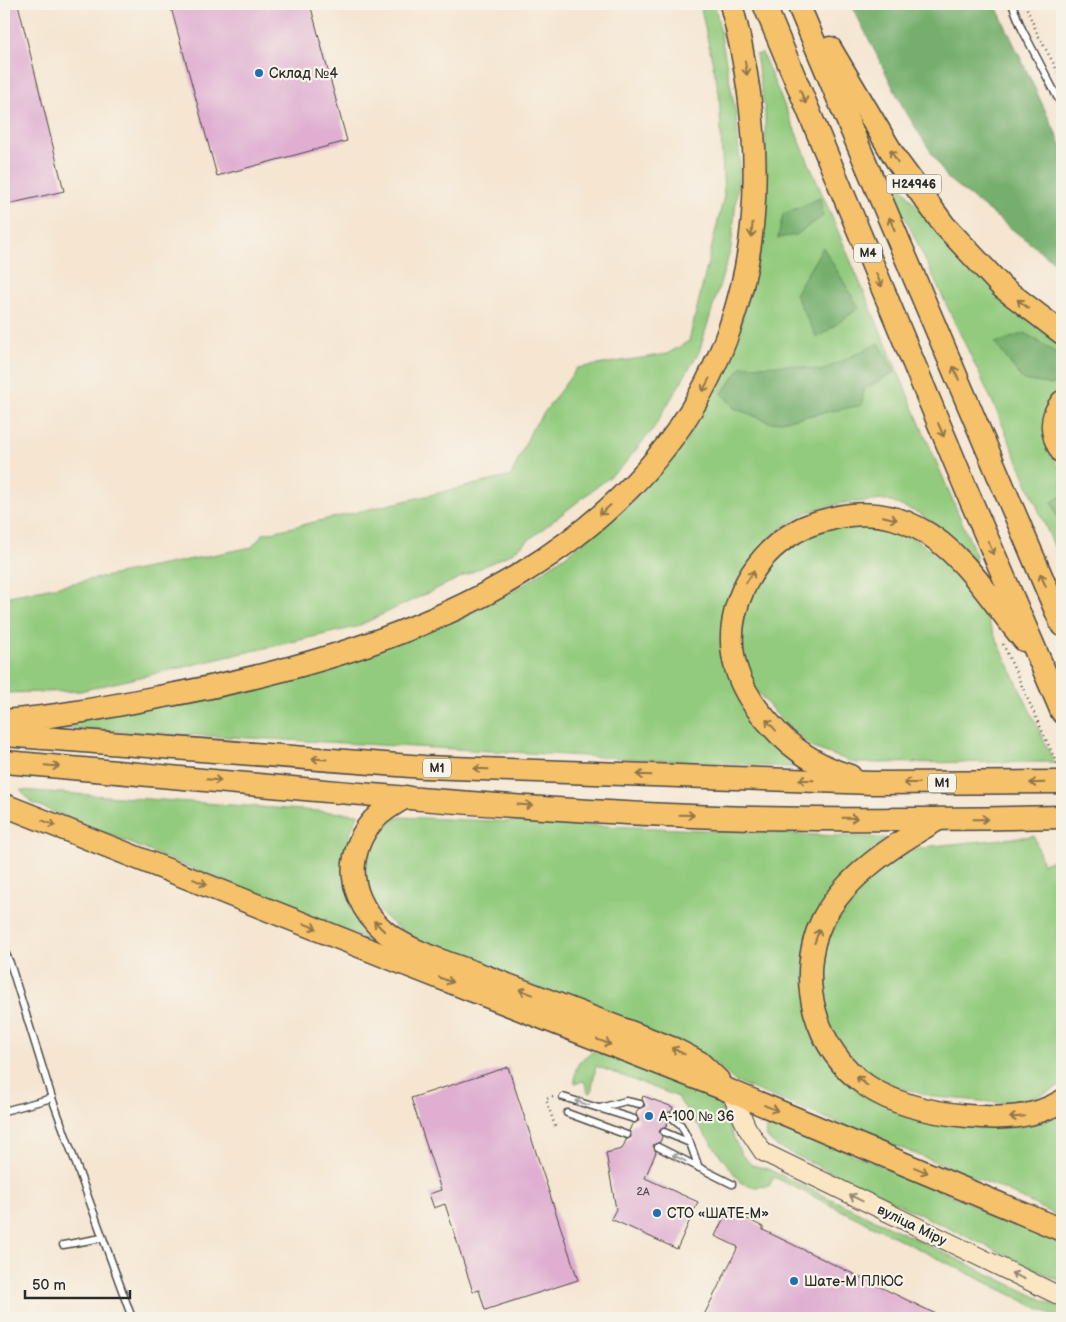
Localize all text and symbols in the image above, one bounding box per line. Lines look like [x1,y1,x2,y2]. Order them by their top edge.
one-way arrow [741,60,751,76]
place label: Склад №4 [269,65,338,82]
marker: Склад №4 [253,67,265,79]
one-way arrow [799,89,808,104]
one-way arrow [888,149,898,163]
road number: Н24946 [886,174,942,193]
one-way arrow [887,217,897,232]
one-way arrow [747,222,757,238]
road number: М4 [854,244,882,262]
one-way arrow [874,272,884,287]
one-way arrow [1017,299,1030,310]
one-way arrow [951,366,961,381]
one-way arrow [701,377,710,392]
one-way arrow [937,422,946,437]
one-way arrow [598,505,611,516]
one-way arrow [882,514,898,523]
one-way arrow [987,540,997,555]
one-way arrow [745,570,755,584]
one-way arrow [1038,573,1048,588]
one-way arrow [765,719,777,732]
one-way arrow [311,754,327,764]
road number: М1 [423,758,451,778]
one-way arrow [44,762,60,771]
one-way arrow [473,764,490,774]
one-way arrow [636,770,652,779]
road number: М1 [928,774,956,792]
one-way arrow [206,776,222,785]
one-way arrow [798,776,814,785]
one-way arrow [903,778,920,788]
one-way arrow [1029,778,1046,788]
one-way arrow [517,801,533,810]
one-way arrow [678,810,695,820]
one-way arrow [841,813,857,823]
one-way arrow [973,814,989,823]
one-way arrow [41,818,56,828]
one-way arrow [192,878,207,888]
one-way arrow [373,920,385,932]
one-way arrow [302,922,317,932]
one-way arrow [813,929,822,944]
one-way arrow [438,976,453,985]
one-way arrow [519,987,534,996]
one-way arrow [595,1038,611,1047]
one-way arrow [671,1046,686,1055]
one-way arrow [855,1075,868,1087]
one-way arrow [575,1098,590,1107]
one-way arrow [763,1104,778,1113]
place label: А-100 № 36 [658,1108,735,1125]
marker: А-100 № 36 [643,1110,655,1122]
one-way arrow [1009,1112,1025,1121]
one-way arrow [672,1153,687,1163]
one-way arrow [913,1166,928,1176]
house number: 2А [636,1185,650,1198]
one-way arrow [849,1192,864,1202]
street label: вуліца Міру [875,1201,950,1249]
place label: СТО «ШАТЕ-М» [667,1205,769,1222]
marker: СТО «ШАТЕ-М» [651,1207,663,1219]
scale bar [25,1267,130,1299]
one-way arrow [1011,1271,1026,1281]
place label: Шате-М ПЛЮС [804,1273,904,1290]
marker: Шате-М ПЛЮС [788,1275,800,1287]
text: 50 m [32,1276,66,1295]

